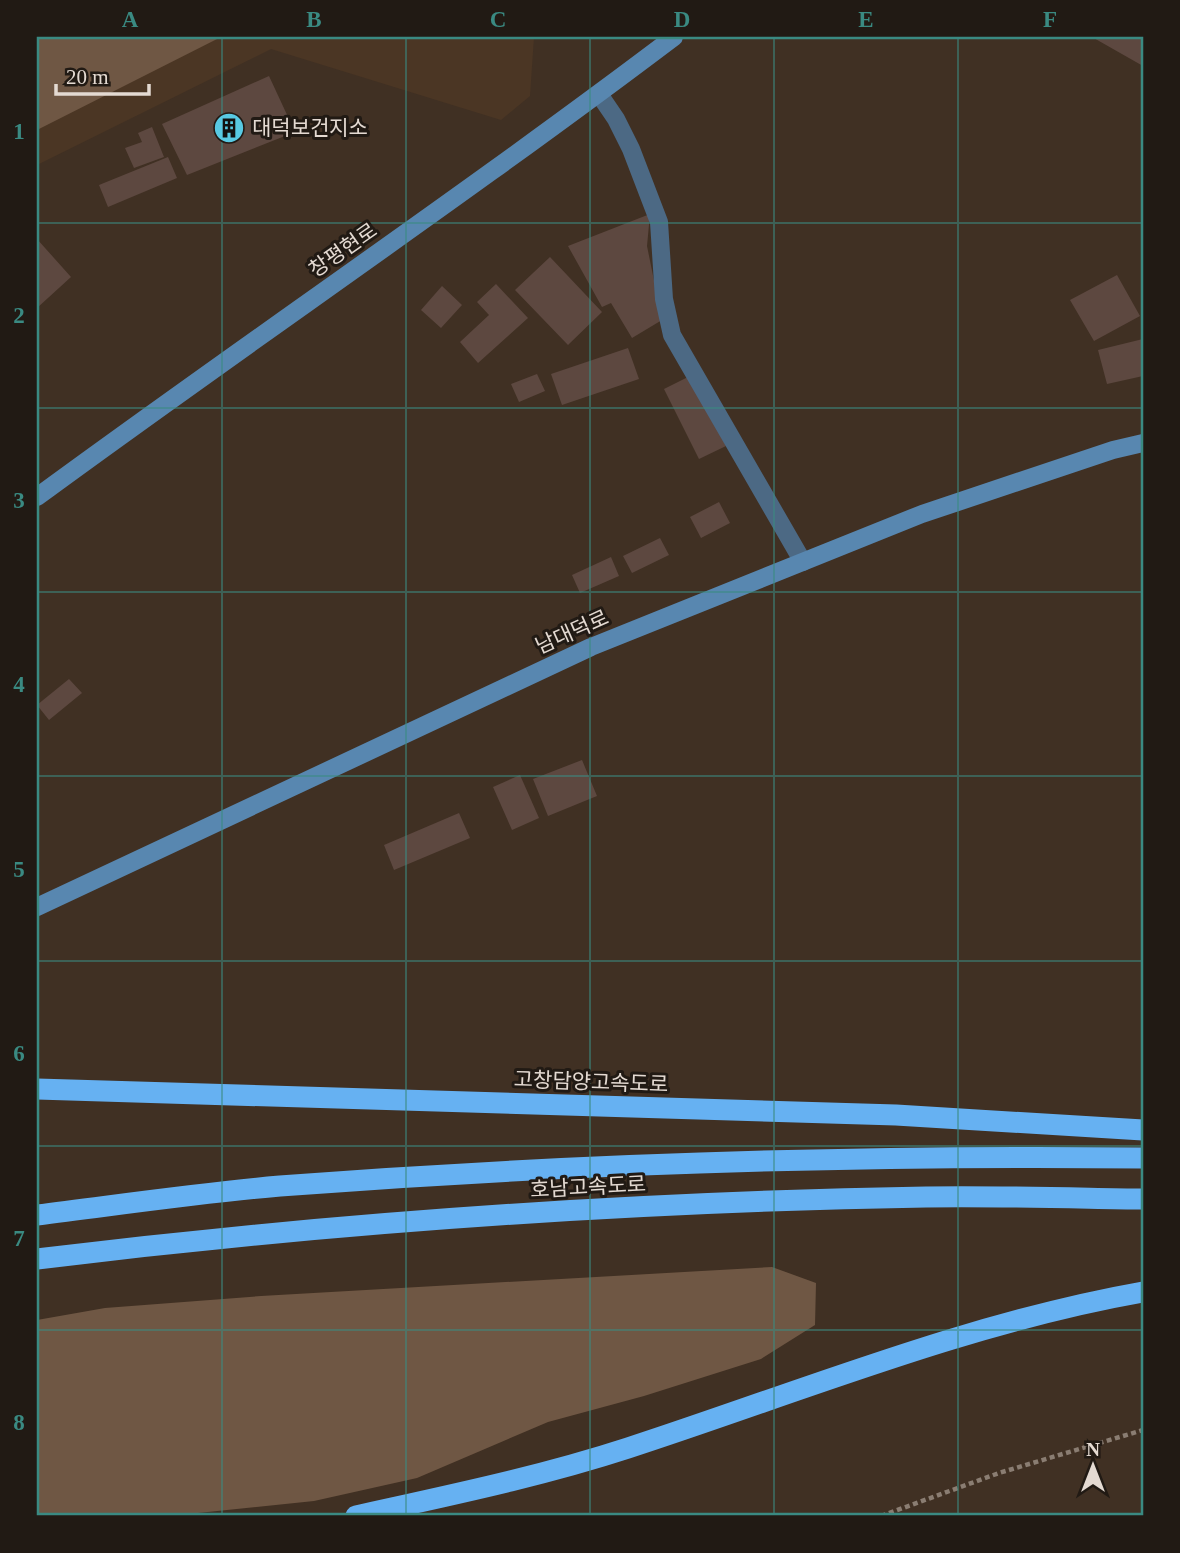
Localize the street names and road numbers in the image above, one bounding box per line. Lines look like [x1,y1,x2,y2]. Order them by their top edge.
street label: 창평현로 [304,218,382,282]
street label: 남대덕로 [532,605,612,659]
street label: 고창담양고속도로 [513,1067,669,1097]
street label: 호남고속도로 [529,1172,647,1202]

